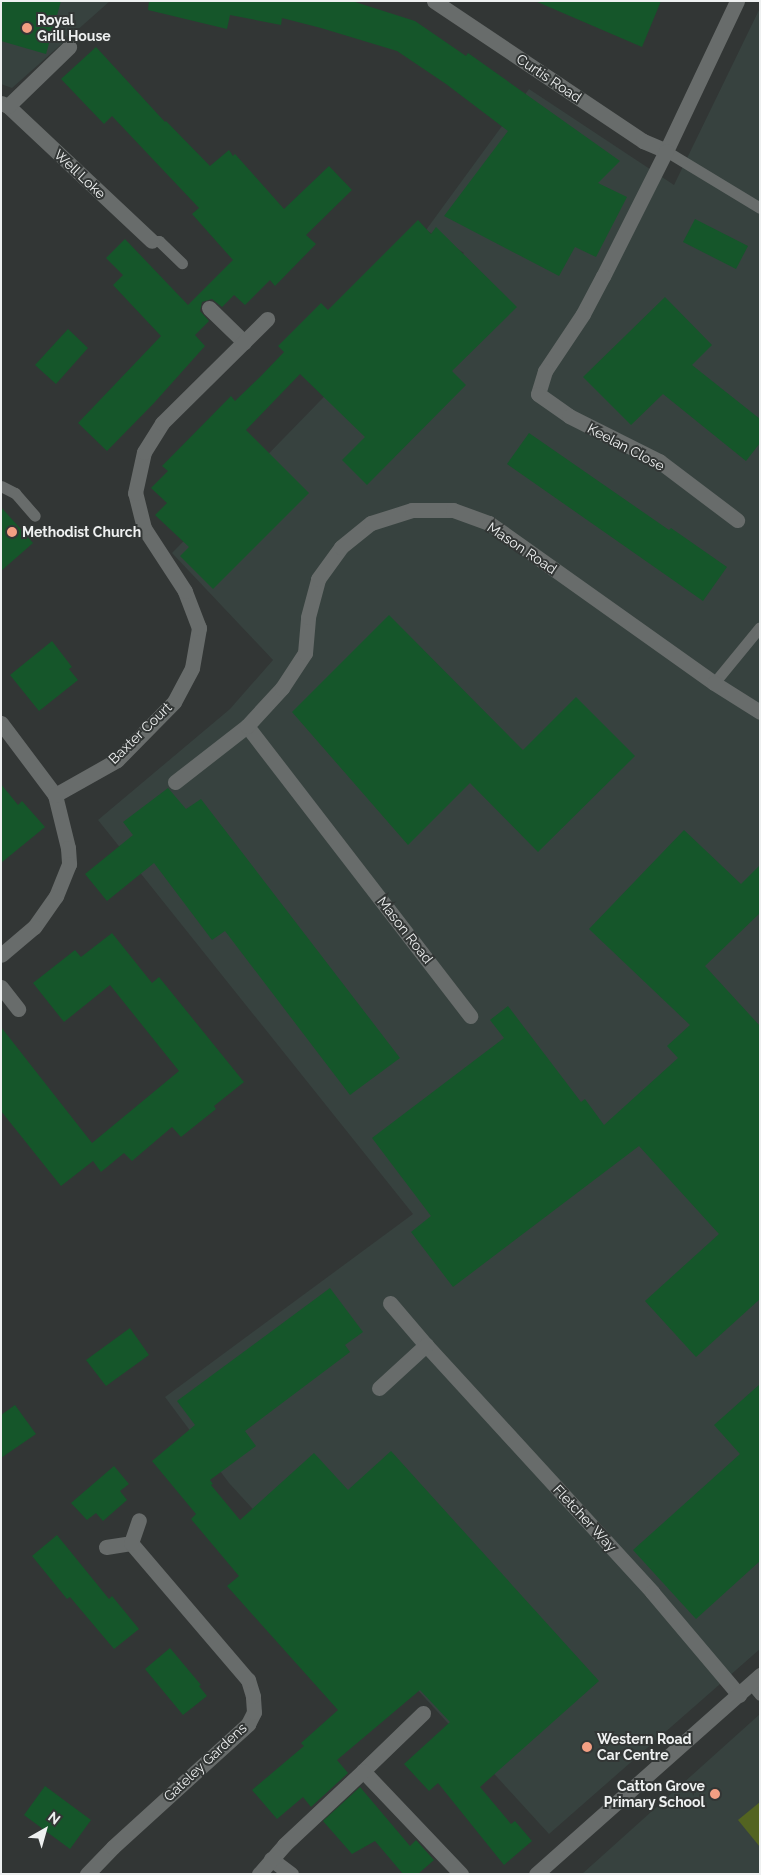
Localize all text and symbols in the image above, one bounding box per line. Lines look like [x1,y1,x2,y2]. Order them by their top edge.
place label: Royal Grill House [37,12,111,44]
marker: Royal Grill House [21,22,33,34]
street label: Curtis Road [513,50,585,106]
street label: Well Loke [51,146,109,202]
street label: Keelan Close [585,420,667,474]
street label: Mason Road [484,519,560,577]
place label: Methodist Church [22,524,141,540]
marker: Methodist Church [6,526,18,538]
street label: Baxter Court [105,699,175,767]
street label: Mason Road [374,893,436,967]
street label: Fletcher Way [549,1481,621,1555]
street label: Gateley Gardens [160,1719,250,1805]
place label: Western Road Car Centre [597,1731,692,1764]
marker: Western Road Car Centre [581,1741,593,1753]
place label: Catton Grove Primary School [603,1778,705,1810]
marker: Catton Grove Primary School [709,1788,721,1800]
north arrow [20,1805,70,1855]
text: N [45,1809,63,1828]

